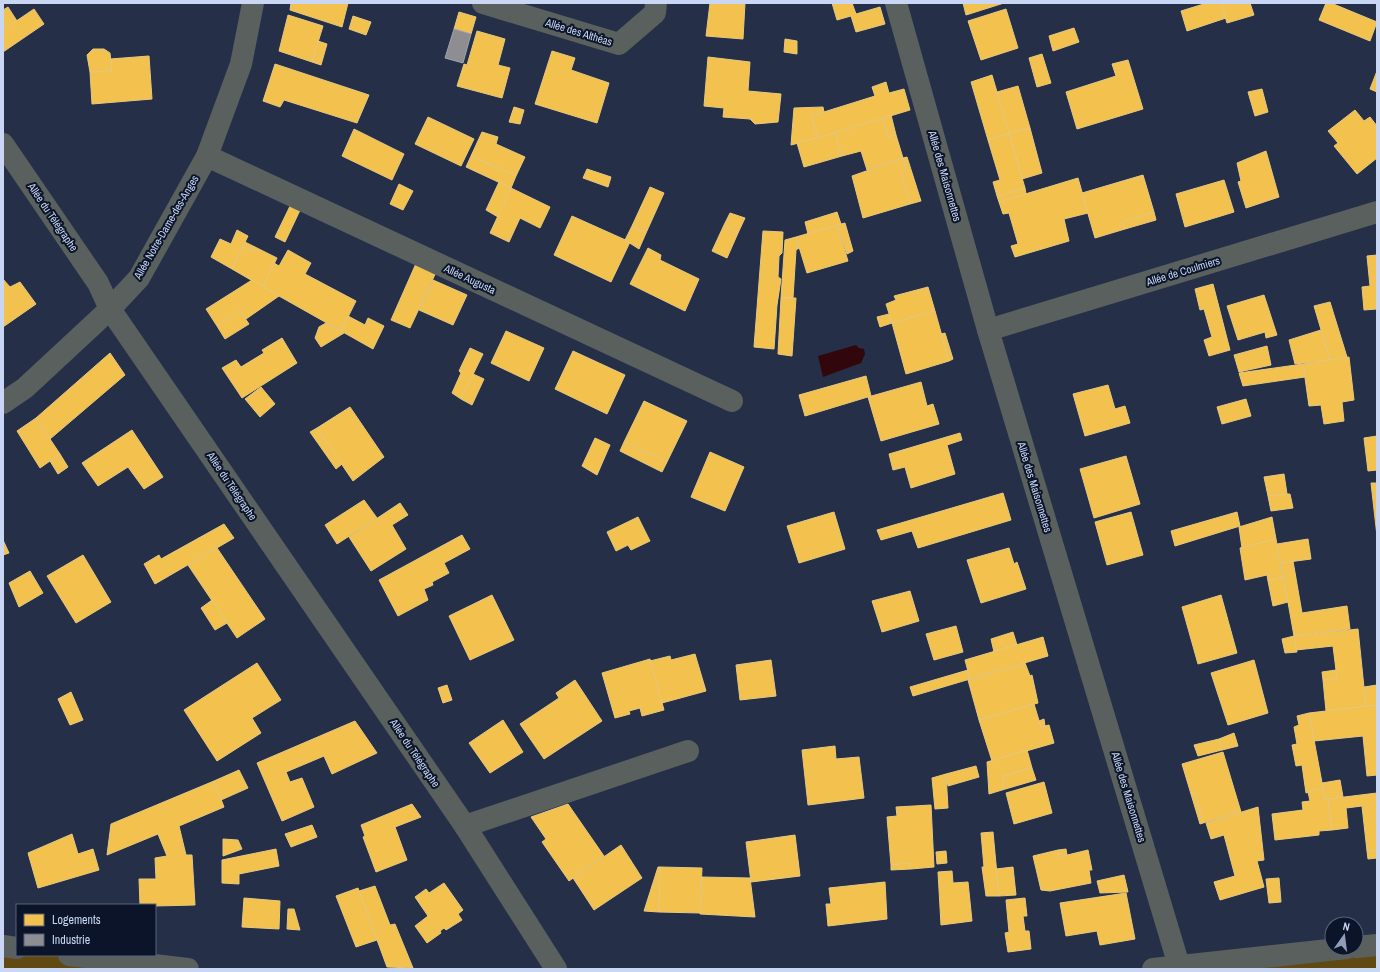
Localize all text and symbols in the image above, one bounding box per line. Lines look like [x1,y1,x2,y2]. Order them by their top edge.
street label: Allée des Althéas [543,15,615,49]
street label: Allée des Maisonnettes [925,128,965,223]
street label: Allée Notre-Dame-des-Anges [130,172,202,282]
street label: Allée du Télégraphe [24,179,81,254]
street label: Allée de Coulmiers [1144,253,1222,289]
street label: Allée Augusta [441,261,498,297]
street label: Allée des Maisonnettes [1014,439,1056,534]
street label: Allée du Télégraphe [203,448,260,523]
street label: Allée du Télégraphe [386,715,443,790]
street label: Allée des Maisonnettes [1108,749,1150,844]
legend [16,904,156,956]
text: Logements [52,912,101,928]
north arrow [1324,916,1364,956]
text: N [1342,919,1351,934]
text: Industrie [52,932,90,948]

